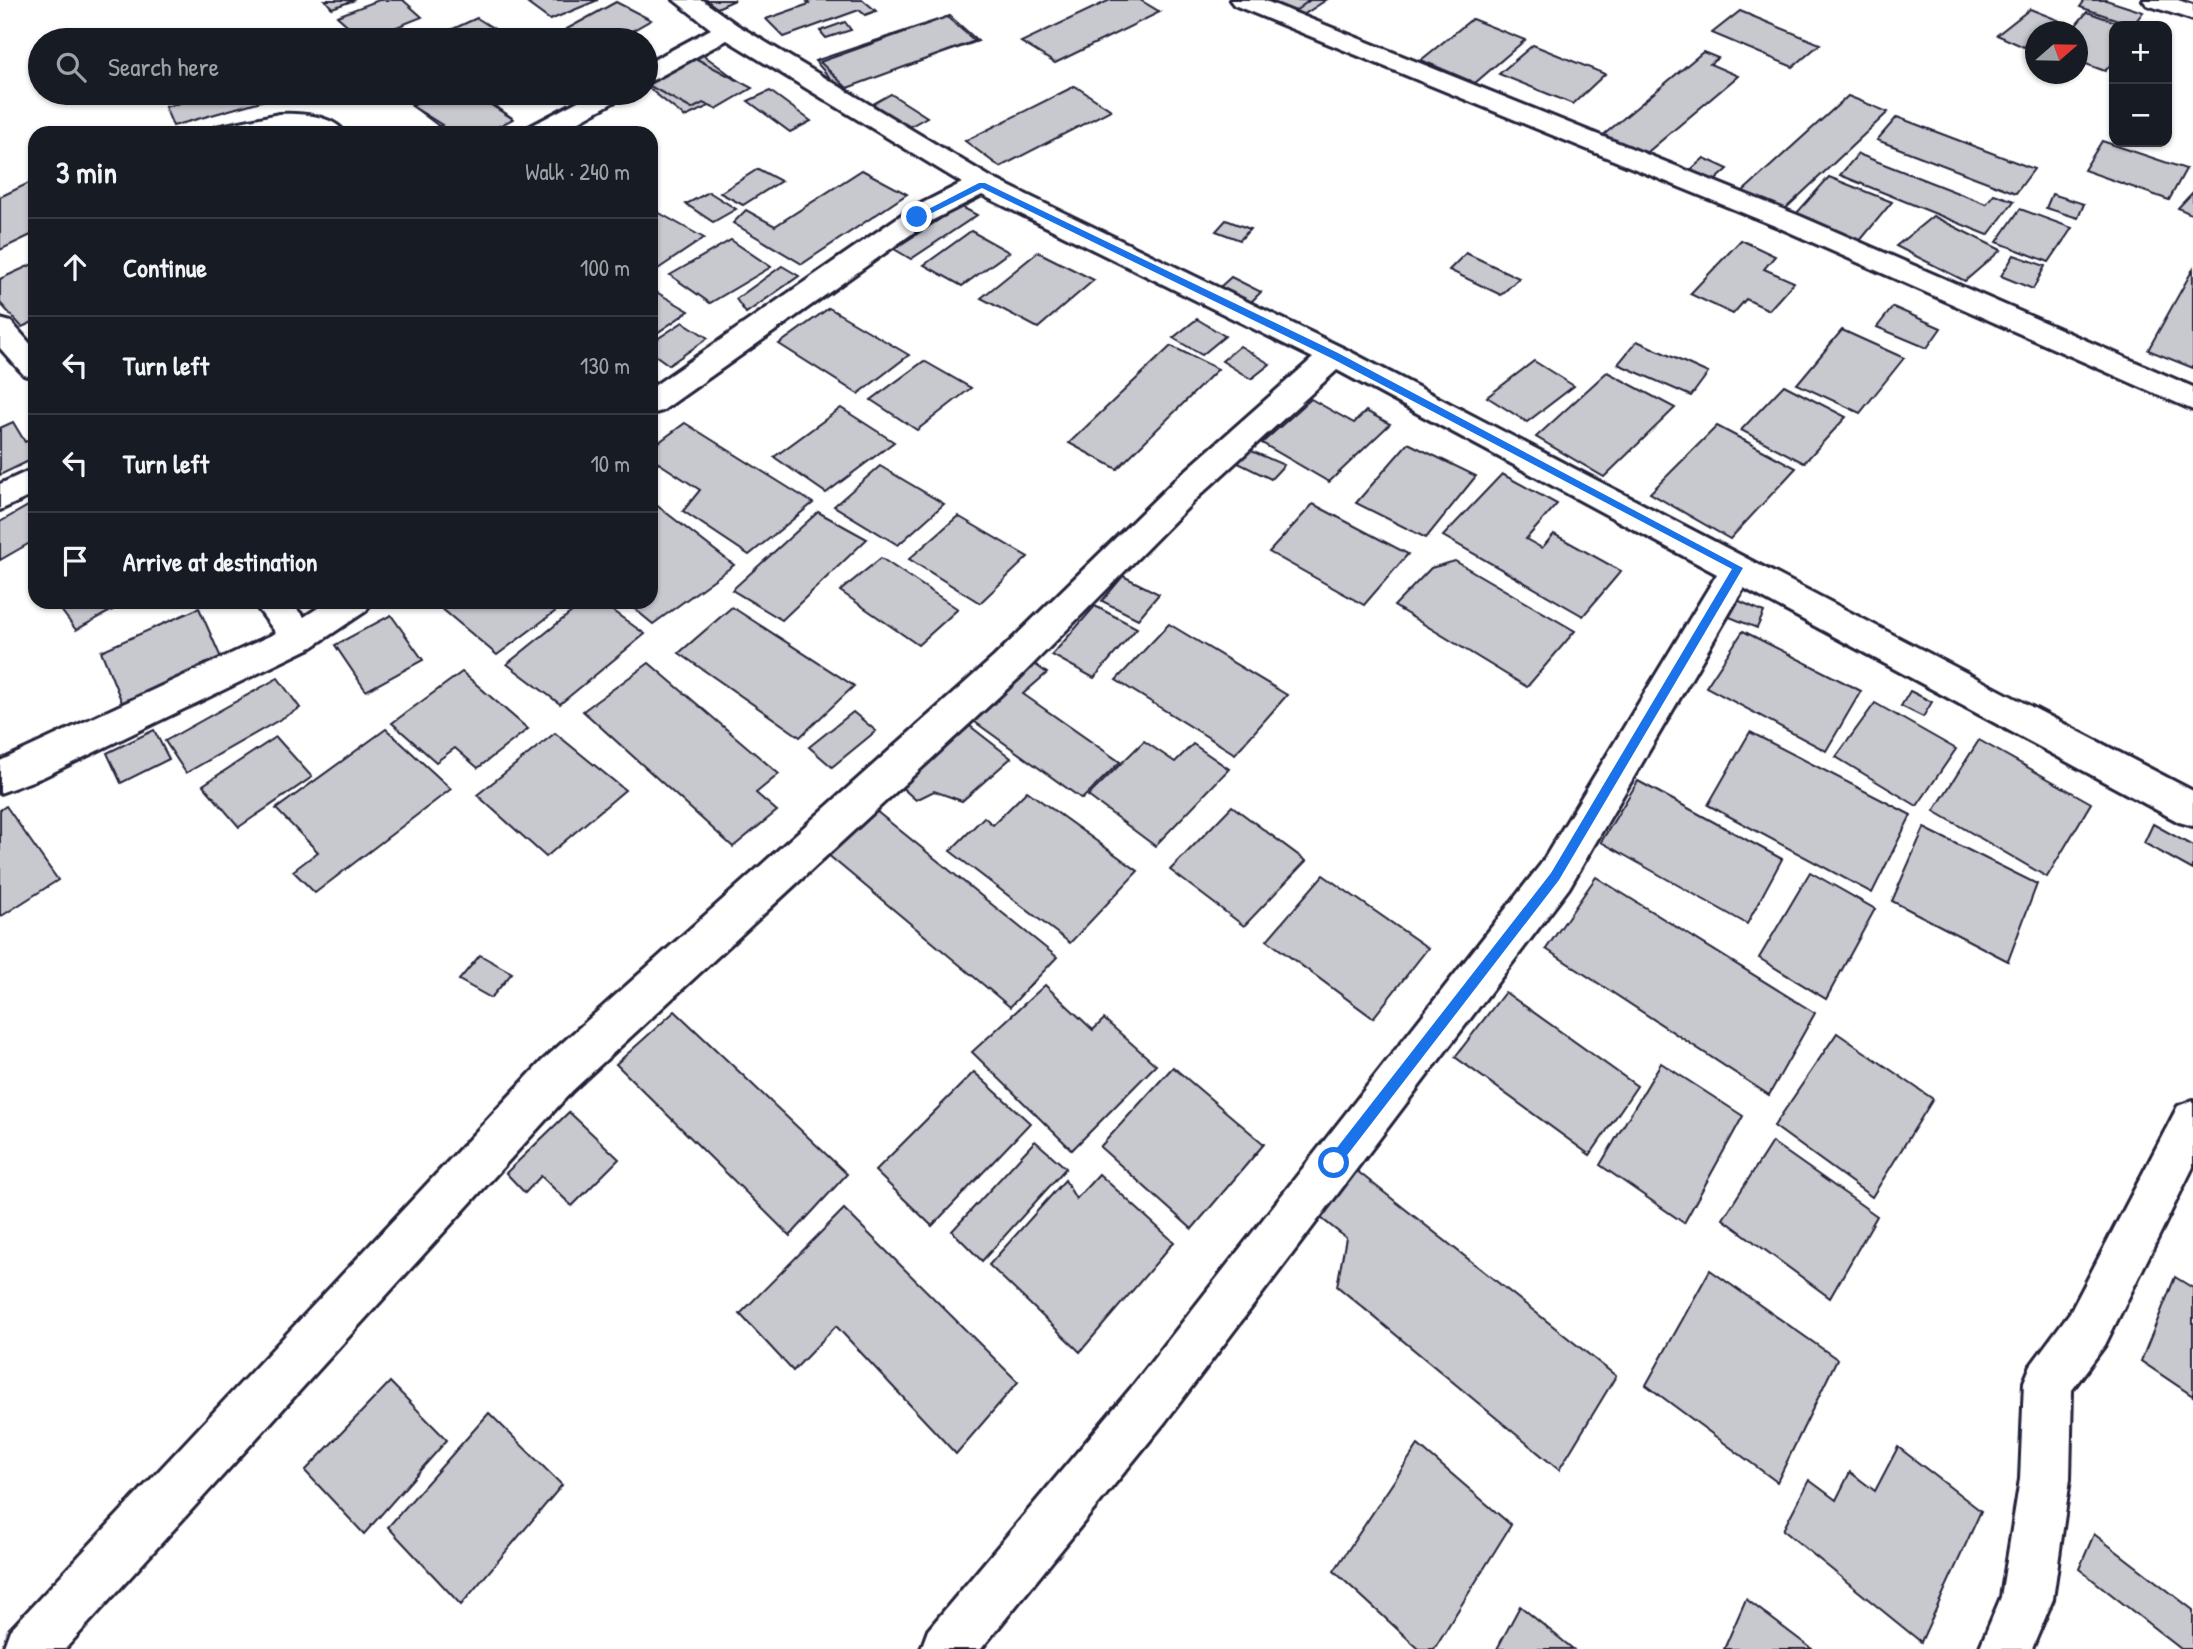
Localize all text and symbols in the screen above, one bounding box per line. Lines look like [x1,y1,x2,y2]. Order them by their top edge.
north arrow [2025,21,2088,84]
map controls [2109,21,2172,147]
button: + [2109,21,2172,84]
search box [28,28,658,105]
icon: search [52,48,90,86]
text: Search here [108,49,219,84]
button: − [2109,84,2172,147]
text: 3 min [56,152,117,192]
text: Walk · 240 m [525,156,630,187]
route end [901,201,932,232]
icon: ahead [56,248,94,286]
text: Continue [123,250,207,285]
text: 100 m [580,252,630,283]
icon: left [56,346,94,384]
text: Turn left [123,348,209,383]
text: 130 m [580,350,630,381]
icon: left [56,444,94,482]
text: Turn left [123,446,209,481]
text: 10 m [590,448,630,479]
icon: arrive [56,542,94,580]
text: Arrive at destination [123,544,318,579]
route start [1318,1147,1349,1178]

